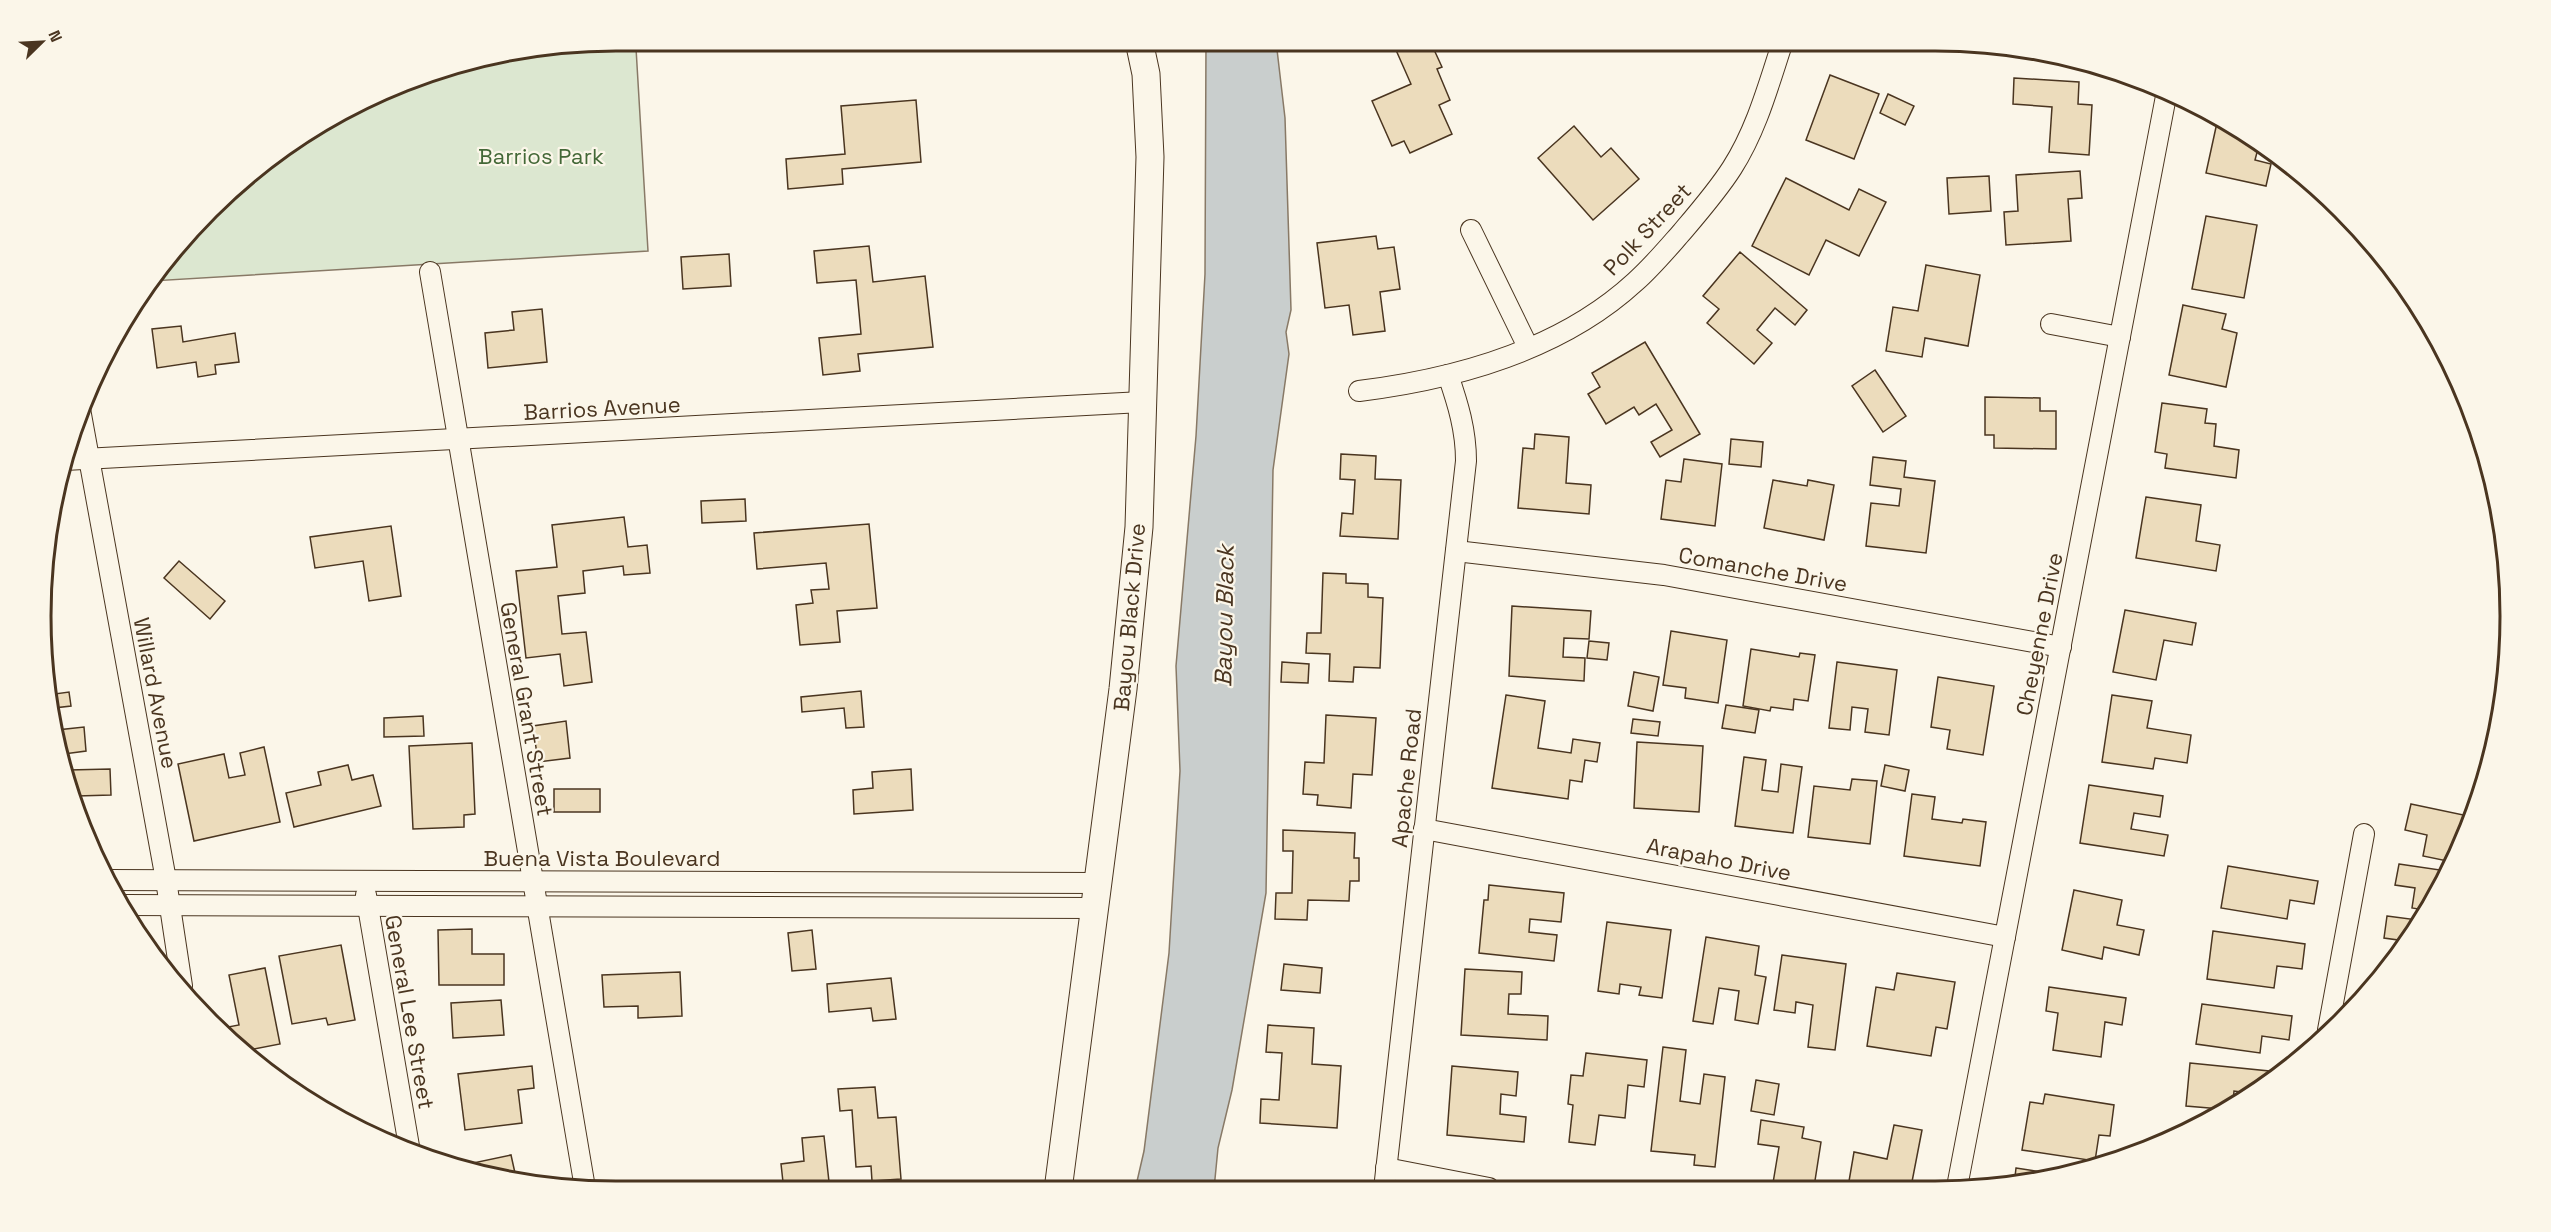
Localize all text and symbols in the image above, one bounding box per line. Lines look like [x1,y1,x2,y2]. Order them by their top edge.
north arrow [12,12,72,72]
text: N [43,27,67,45]
park label: Barrios Park [478,142,604,170]
street label: Polk Street [1597,177,1697,281]
street label: Barrios Avenue [523,390,681,426]
street label: Bayou Black Drive [1107,522,1151,712]
street label: Comanche Drive [1676,540,1850,598]
water label: Bayou Black [1207,542,1241,687]
street label: Cheyenne Drive [2009,550,2069,718]
street label: General Grant Street [494,600,560,818]
street label: Willard Avenue [128,615,184,771]
street label: Apache Road [1385,707,1427,849]
street label: Arapaho Drive [1644,831,1794,887]
street label: Buena Vista Boulevard [483,844,721,872]
street label: General Lee Street [379,913,441,1111]

